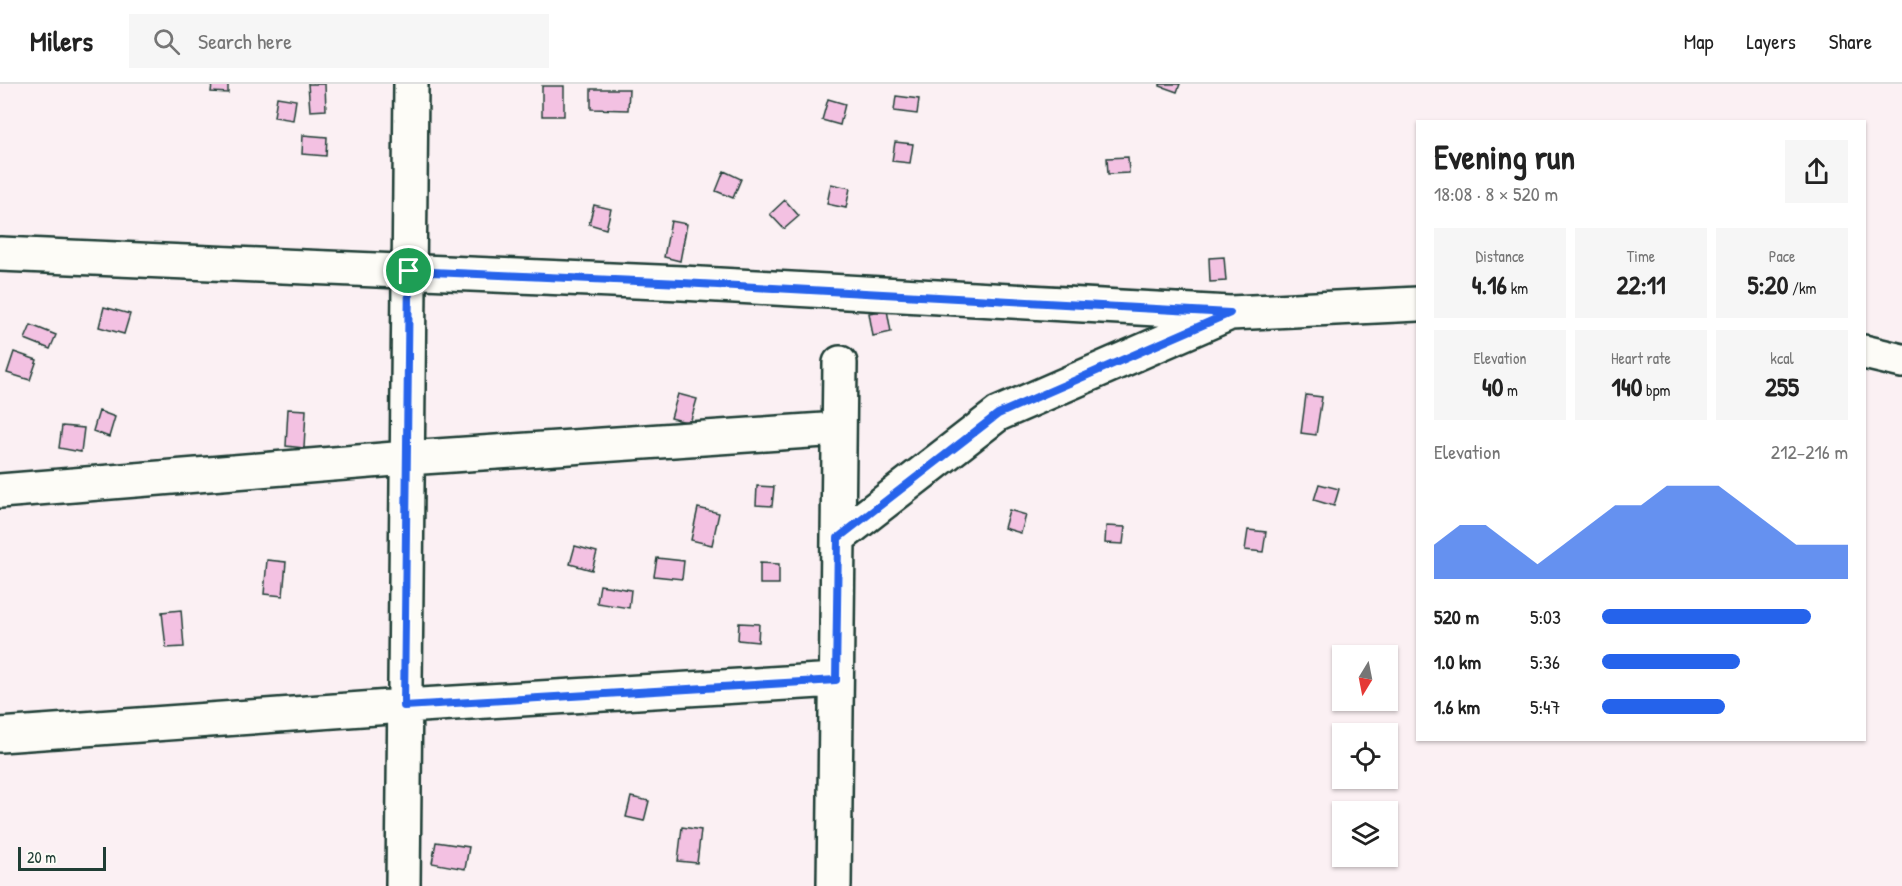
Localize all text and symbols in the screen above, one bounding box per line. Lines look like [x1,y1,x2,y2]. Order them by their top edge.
search box [129,14,549,68]
text: Milers [30,22,93,60]
icon: search [150,25,183,58]
text: Search here [198,26,292,56]
text: Map [1684,27,1713,56]
text: Layers [1746,27,1796,56]
text: Share [1829,27,1872,56]
text: Evening run [1434,135,1575,179]
button: share [1785,140,1848,203]
text: 18:08 · 8 × 520 m [1434,180,1558,207]
pin [383,245,434,296]
text: Distance [1476,245,1524,267]
text: Time [1627,245,1655,267]
text: Pace [1769,245,1795,267]
icon: arrive [392,254,425,287]
text: 4.16 [1472,267,1507,302]
text: 22:11 [1616,267,1666,302]
text: 5:20 [1748,267,1788,302]
text: km [1507,277,1528,299]
text: /km [1788,277,1816,299]
text: Elevation [1473,347,1527,369]
text: Heart rate [1611,347,1671,369]
text: kcal [1770,347,1794,369]
text: 40 [1482,369,1503,404]
text: 140 [1612,369,1642,404]
text: 255 [1765,369,1799,404]
text: m [1503,379,1518,401]
text: bpm [1642,379,1670,401]
text: Elevation [1434,438,1500,465]
text: 212–216 m [1771,438,1848,465]
text: 520 m [1434,603,1479,630]
text: 5:03 [1530,603,1561,630]
north arrow [1332,645,1398,711]
map controls [1332,645,1398,867]
text: 1.0 km [1434,648,1481,675]
text: 5:36 [1530,648,1560,675]
text: 1.6 km [1434,693,1480,720]
text: 5:47 [1530,693,1561,720]
button: locate [1332,723,1398,789]
button: layers [1332,801,1398,867]
scale bar [18,844,106,872]
text: 20 m [27,846,56,868]

